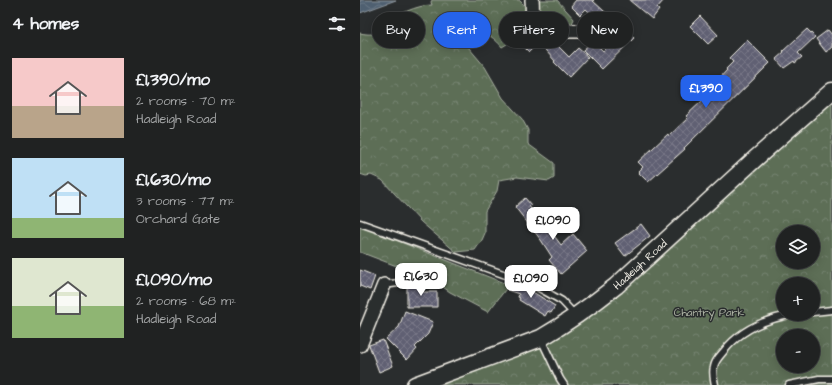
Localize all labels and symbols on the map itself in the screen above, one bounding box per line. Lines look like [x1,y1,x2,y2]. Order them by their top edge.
pin: £1,390 [673,75,739,109]
pin: £1,090 [520,207,586,241]
street label: Hadleigh Road [610,236,670,293]
pin: £1,630 [388,263,454,297]
pin: £1,090 [498,265,564,299]
park label: Chantry Park [674,305,745,321]

